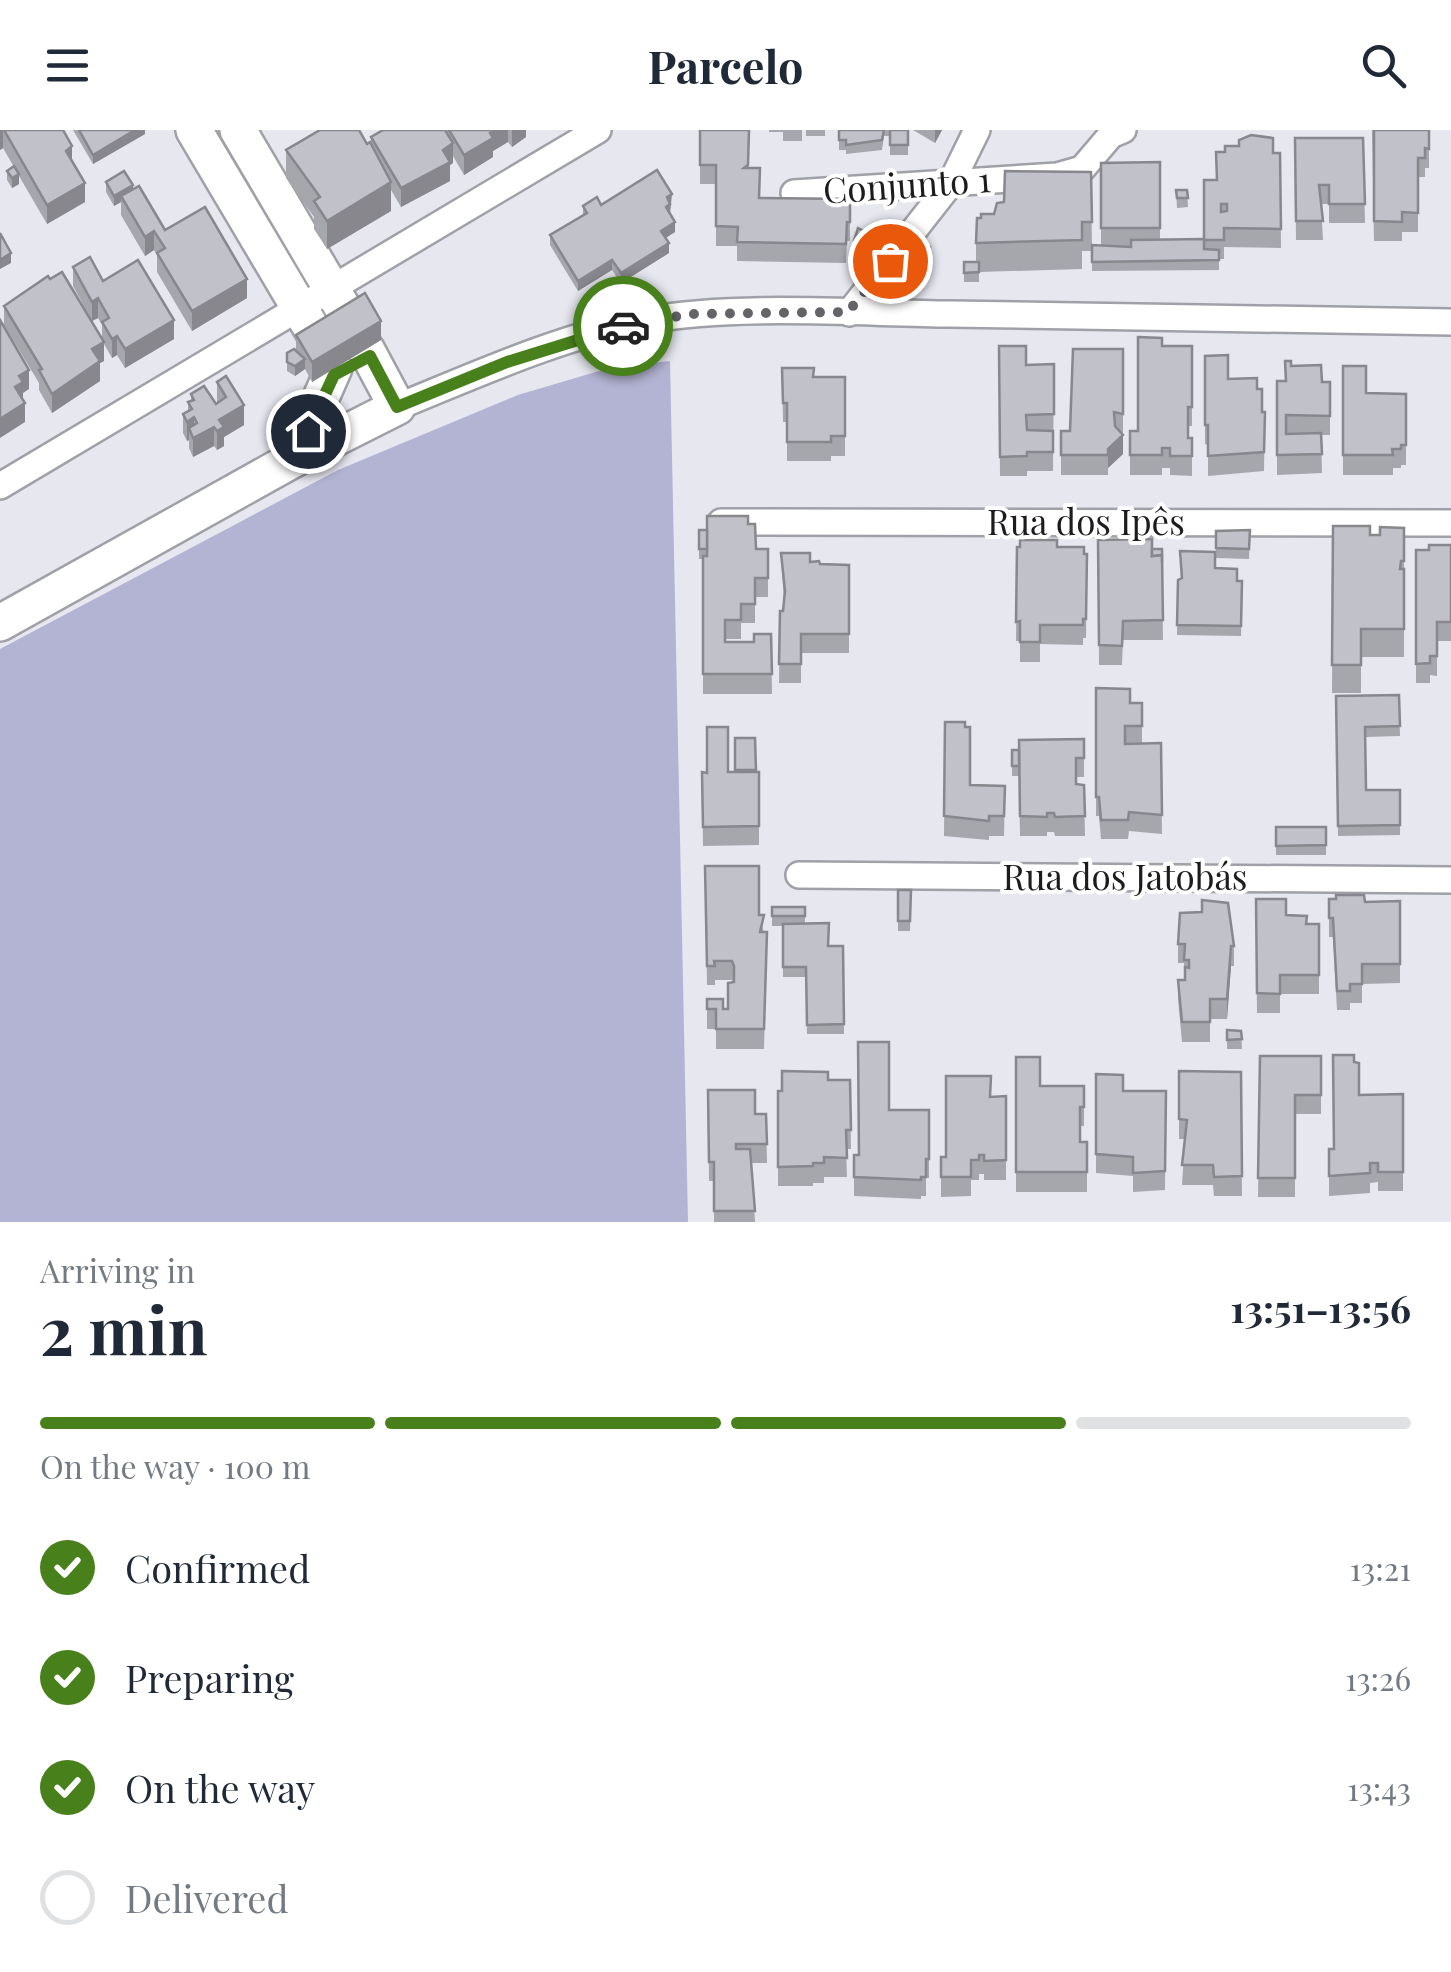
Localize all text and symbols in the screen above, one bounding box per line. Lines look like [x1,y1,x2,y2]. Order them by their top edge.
text: Parcelo [648,35,803,95]
icon: menu [40,38,95,93]
icon: search [1356,38,1411,93]
street label: Conjunto 1 [821,154,992,213]
pin [848,219,933,304]
icon: bag [863,234,918,289]
courier [573,276,673,376]
icon: car [596,299,651,354]
pin [266,389,351,474]
icon: home [281,404,336,459]
street label: Rua dos Ipês [987,497,1185,544]
street label: Rua dos Jatobás [1002,852,1248,899]
text: Arriving in [40,1248,195,1291]
text: 13:51–13:56 [1230,1282,1411,1333]
text: 2 min [40,1285,208,1371]
text: On the way · 100 m [40,1444,310,1487]
icon: check [40,1540,95,1595]
text: Confirmed [125,1542,310,1593]
text: 13:21 [1350,1546,1411,1589]
icon: check [40,1650,95,1705]
text: Preparing [125,1652,294,1703]
text: 13:26 [1345,1656,1411,1699]
icon: check [40,1760,95,1815]
text: On the way [125,1762,315,1813]
text: 13:43 [1347,1766,1411,1809]
text: Delivered [125,1872,289,1923]

